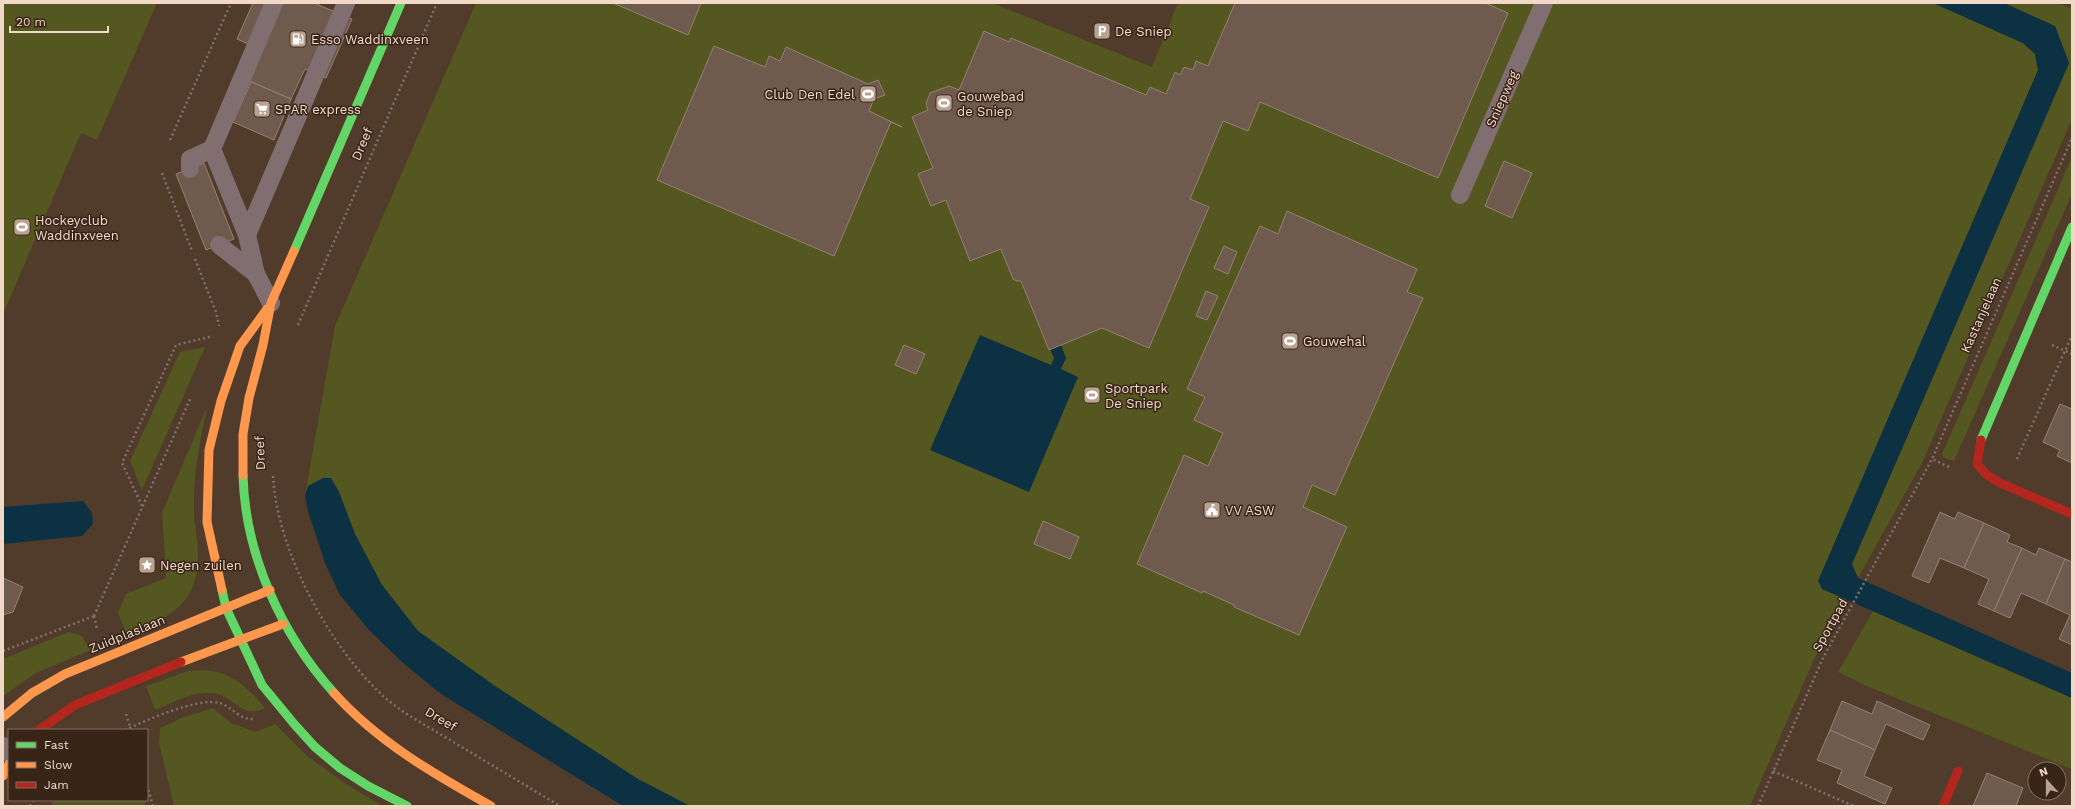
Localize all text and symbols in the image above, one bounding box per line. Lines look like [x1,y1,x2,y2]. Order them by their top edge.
scale bar [10,8,108,34]
text: 20 m [16,15,46,29]
parking icon: De Sniep [1092,21,1112,41]
place label: De Sniep [1115,24,1172,39]
fuel station icon: Esso Waddinxveen [288,29,308,49]
place label: Esso Waddinxveen [311,32,429,47]
street label: Sniepweg [1483,68,1521,130]
sports icon: Club Den Edel [858,84,878,104]
place label: Club Den Edel [764,87,855,102]
place label: Gouwebad de Sniep [957,89,1024,119]
sports icon: Gouwebad de Sniep [934,93,954,113]
supermarket icon: SPAR express [252,99,272,119]
place label: SPAR express [275,102,361,117]
street label: Dreef [348,125,376,163]
place label: Hockeyclub Waddinxveen [35,213,119,243]
sports icon: Hockeyclub Waddinxveen [12,217,32,237]
street label: Kastanjelaan [1958,275,2004,355]
sports icon: Gouwehal [1280,331,1300,351]
place label: Gouwehal [1303,334,1366,349]
place label: Sportpark De Sniep [1105,381,1168,411]
sports icon: Sportpark De Sniep [1082,385,1102,405]
street label: Dreef [252,436,268,470]
public building icon: VV ASW [1202,500,1222,520]
place label: VV ASW [1225,503,1275,518]
place icon: Negen zuilen [137,555,157,575]
place label: Negen zuilen [160,558,242,573]
street label: Sportpad [1809,596,1851,654]
street label: Zuidplaslaan [87,612,167,656]
street label: Dreef [422,704,460,734]
legend [8,729,148,801]
text: Fast [44,738,69,752]
text: Slow [44,758,72,772]
north arrow [2027,761,2067,801]
text: N [2037,765,2050,780]
text: Jam [44,778,69,792]

